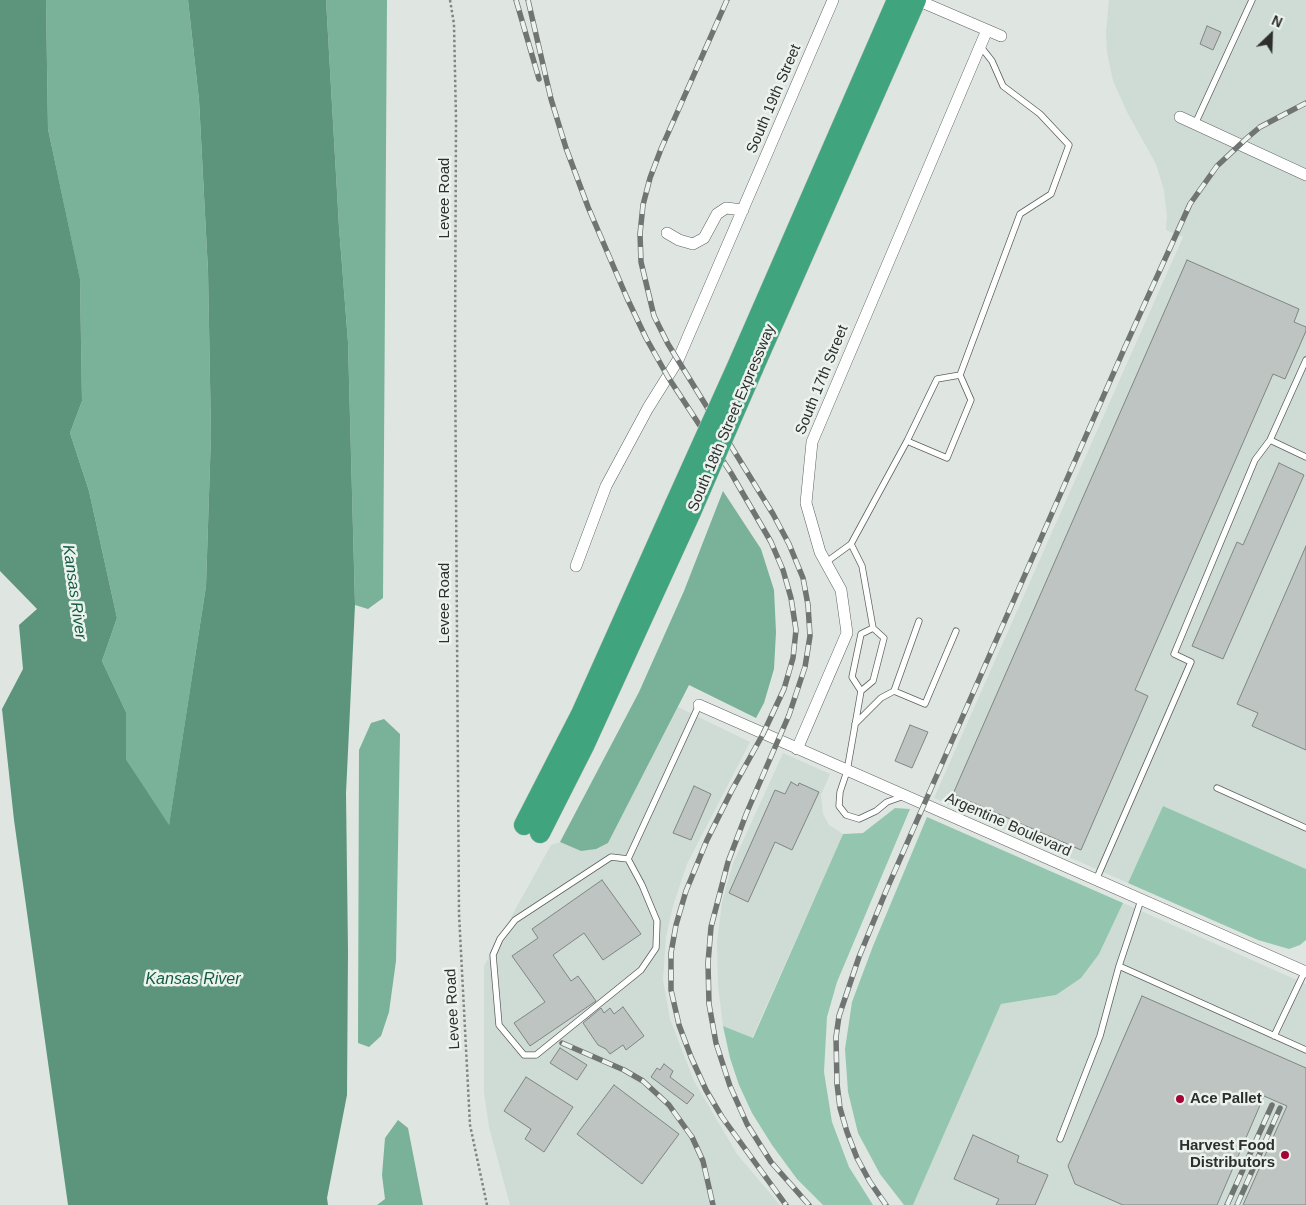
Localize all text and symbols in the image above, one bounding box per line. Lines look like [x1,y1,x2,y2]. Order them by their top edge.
north arrow [1246,10,1296,60]
text: N [1269,12,1285,31]
street label: South 19th Street [743,42,805,156]
street label: Levee Road [436,158,454,238]
street label: South 18th Street Expressway [684,322,780,514]
street label: South 17th Street [792,323,852,437]
water label: Kansas River [58,544,90,640]
street label: Levee Road [436,563,454,643]
street label: Argentine Boulevard [942,789,1074,861]
street label: Levee Road [442,968,464,1050]
water label: Kansas River [145,970,241,990]
place label: Ace Pallet [1190,1090,1262,1108]
marker: Ace Pallet [1174,1093,1186,1105]
place label: Harvest Food Distributors [1179,1137,1275,1172]
marker: Harvest Food Distributors [1279,1149,1291,1161]

